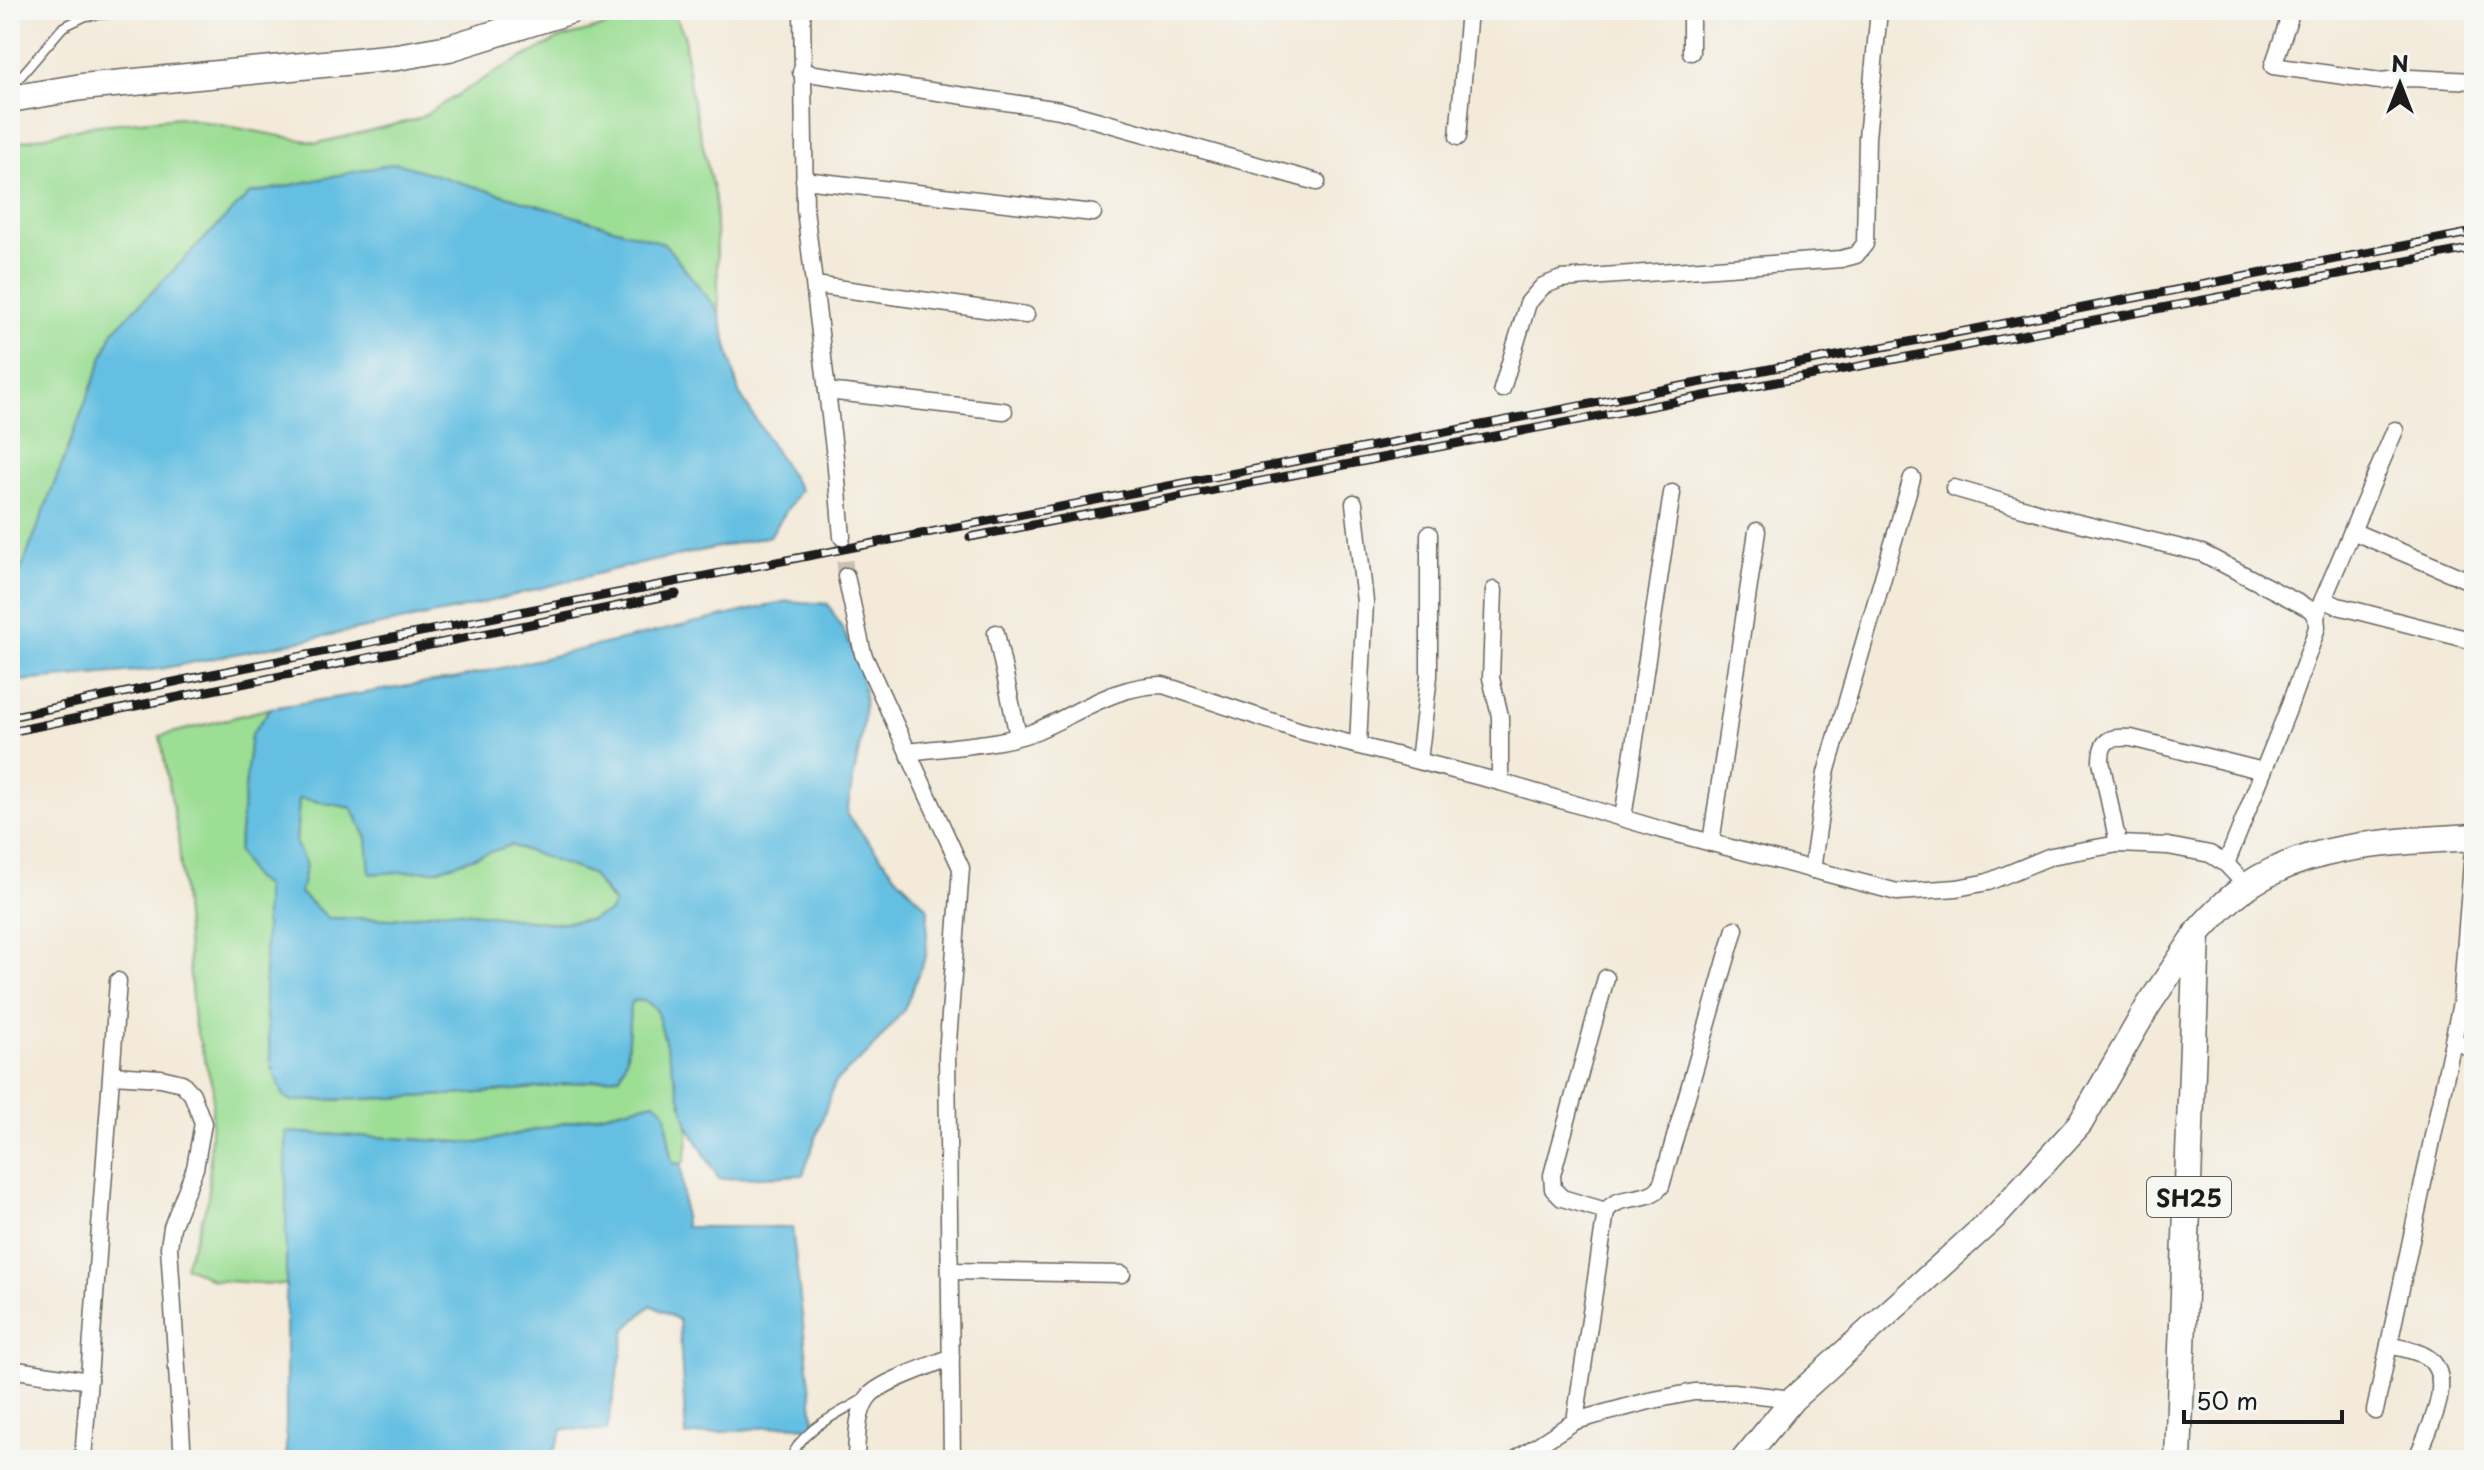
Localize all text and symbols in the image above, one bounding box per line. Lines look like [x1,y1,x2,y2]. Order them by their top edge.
north arrow [2360,44,2440,124]
text: N [2391,46,2409,79]
road number: SH25 [2147,1177,2231,1217]
scale bar [2184,1374,2342,1424]
text: 50 m [2196,1382,2258,1418]

